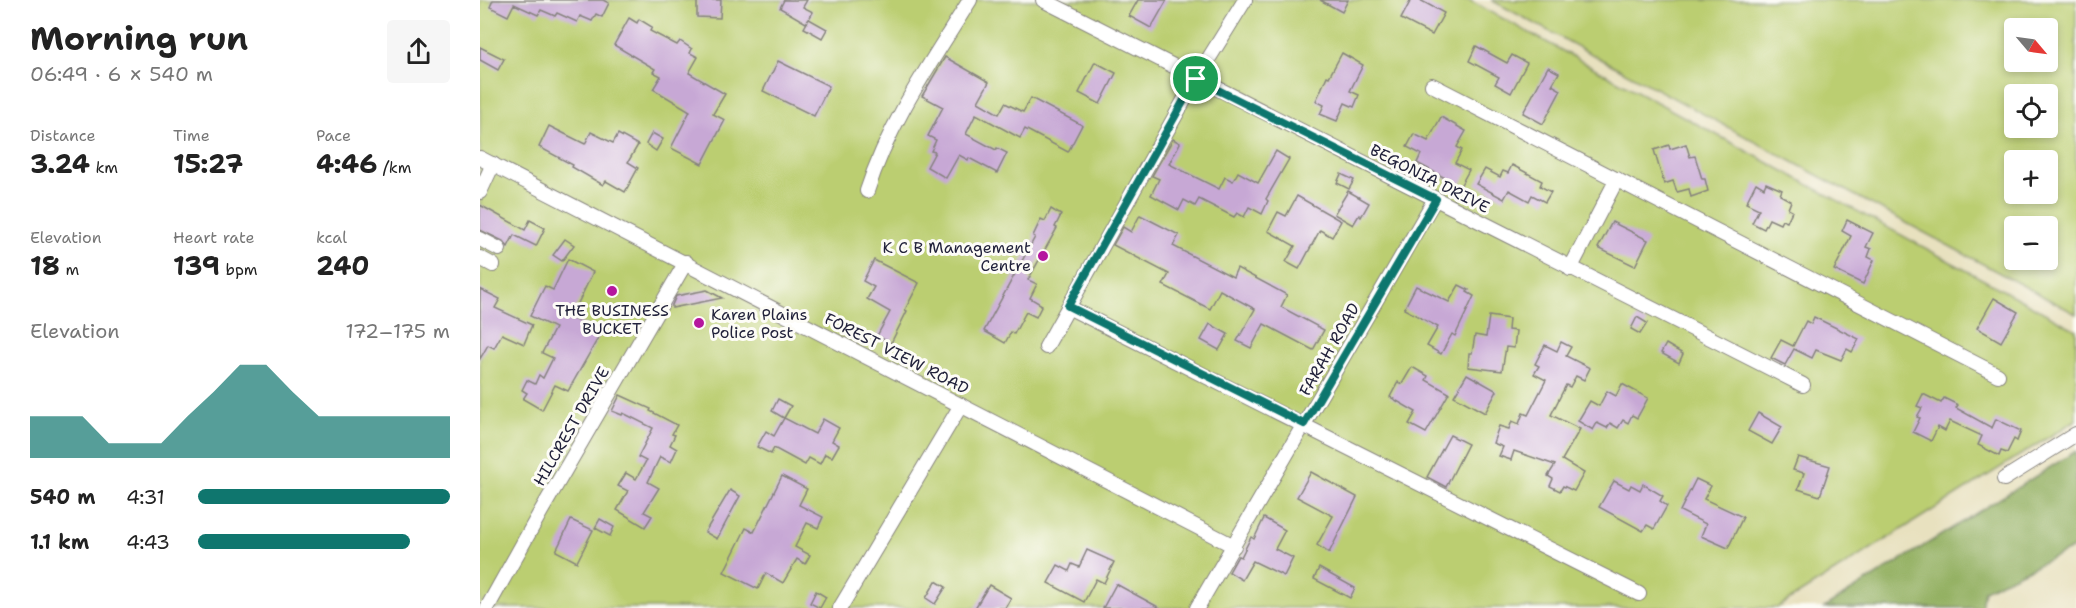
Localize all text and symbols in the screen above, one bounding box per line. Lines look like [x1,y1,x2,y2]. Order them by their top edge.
text: Morning run [30,16,248,61]
north arrow [2004,18,2058,72]
map controls [2004,18,2058,270]
button: share [387,20,450,83]
pin [1170,53,1221,104]
text: 06:49 · 6 × 540 m [30,61,213,87]
icon: arrive [1179,62,1212,95]
button: locate [2004,84,2058,138]
text: Distance [30,125,96,146]
text: Time [173,125,210,146]
text: Pace [316,125,351,146]
street label: BEGONIA DRIVE [1366,139,1493,218]
text: 3.24 [30,146,90,181]
text: 15:27 [173,146,243,181]
text: 4:46 [316,146,377,181]
button: + [2004,150,2058,204]
text: km [90,157,118,178]
text: /km [377,157,411,178]
button: − [2004,216,2058,270]
text: Elevation [30,227,102,248]
text: Heart rate [173,227,255,248]
text: kcal [316,227,347,248]
place label: K C B Management Centre [882,237,1031,276]
text: 18 [30,248,60,283]
text: 139 [173,248,220,283]
text: 240 [316,248,370,283]
marker: K C B Management Centre [1036,249,1050,263]
text: m [60,259,79,280]
text: bpm [220,259,258,280]
marker: THE BUSINESS BUCKET [605,284,619,298]
street label: FARAH ROAD [1294,299,1364,399]
place label: THE BUSINESS BUCKET [555,300,669,339]
place label: Karen Plains Police Post [711,304,807,343]
street label: FOREST VIEW ROAD [821,308,973,399]
marker: Karen Plains Police Post [692,316,706,330]
text: Elevation [30,318,120,344]
text: 172–175 m [345,318,450,344]
street label: HILCREST DRIVE [529,363,614,490]
text: 540 m [30,484,95,510]
text: 4:31 [126,484,165,510]
text: 1.1 km [30,529,89,555]
text: 4:43 [126,529,170,555]

